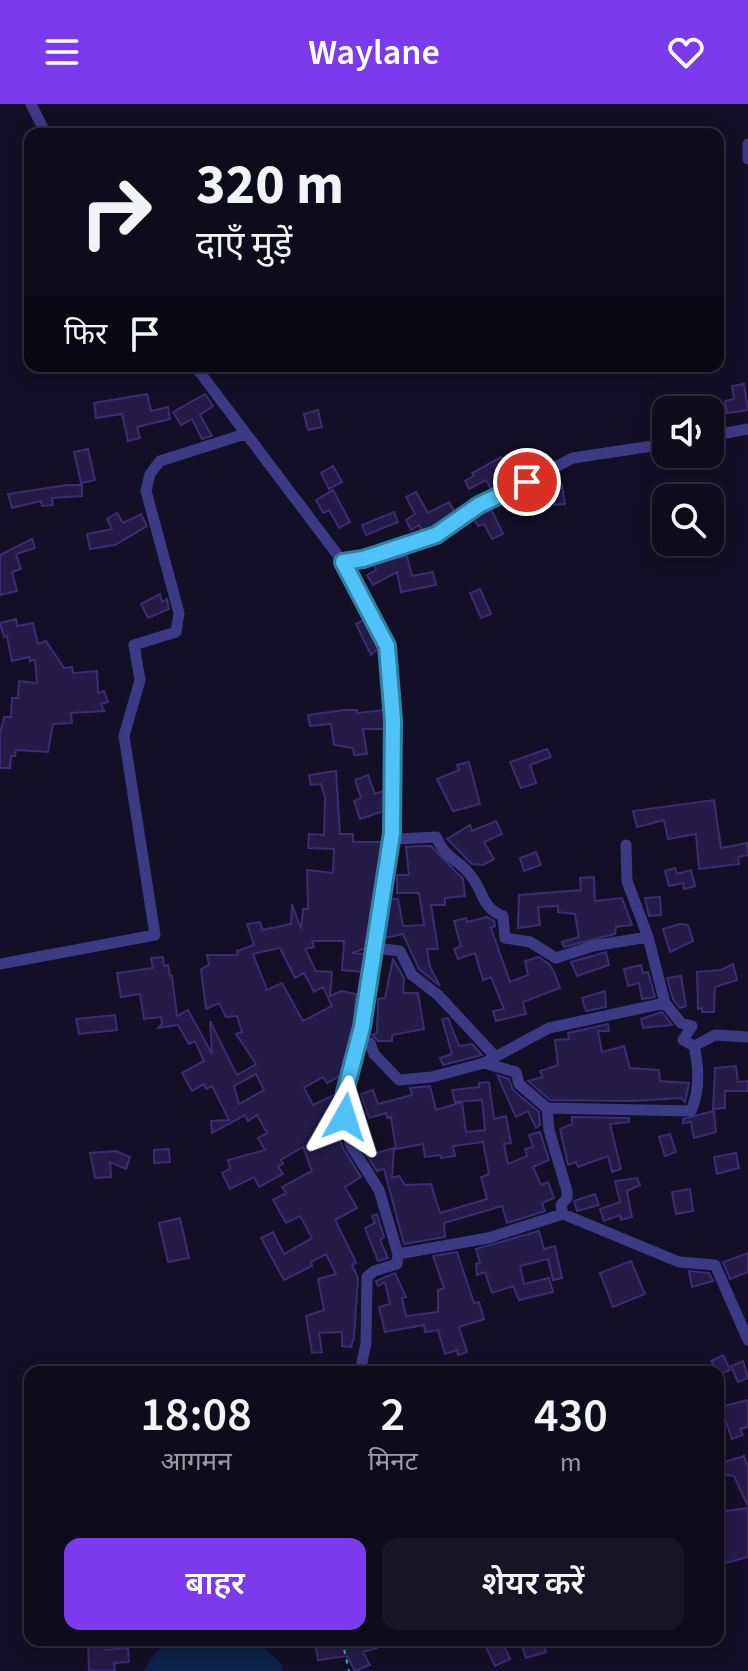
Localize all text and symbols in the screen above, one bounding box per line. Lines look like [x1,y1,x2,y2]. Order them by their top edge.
text: Waylane [308,27,440,78]
icon: menu [40,30,84,74]
icon: heart [664,30,708,74]
text: 320 m [196,146,344,225]
icon: right [64,160,168,264]
text: दाएँ मुड़ें [196,220,292,271]
icon: arrive [123,312,167,356]
text: फिर [64,313,107,356]
map controls [652,396,724,556]
button: sound [652,396,724,468]
pin [493,448,561,516]
icon: arrive [505,460,549,504]
button: search [652,484,724,556]
position arrow [303,1075,387,1159]
text: 18:08 [140,1381,252,1449]
text: 2 [381,1381,405,1449]
text: 430 [534,1382,608,1450]
text: आगमन [160,1443,232,1480]
text: मिनट [368,1443,418,1480]
text: m [560,1444,582,1481]
button: बाहर [64,1538,366,1630]
button: शेयर करें [382,1538,684,1630]

